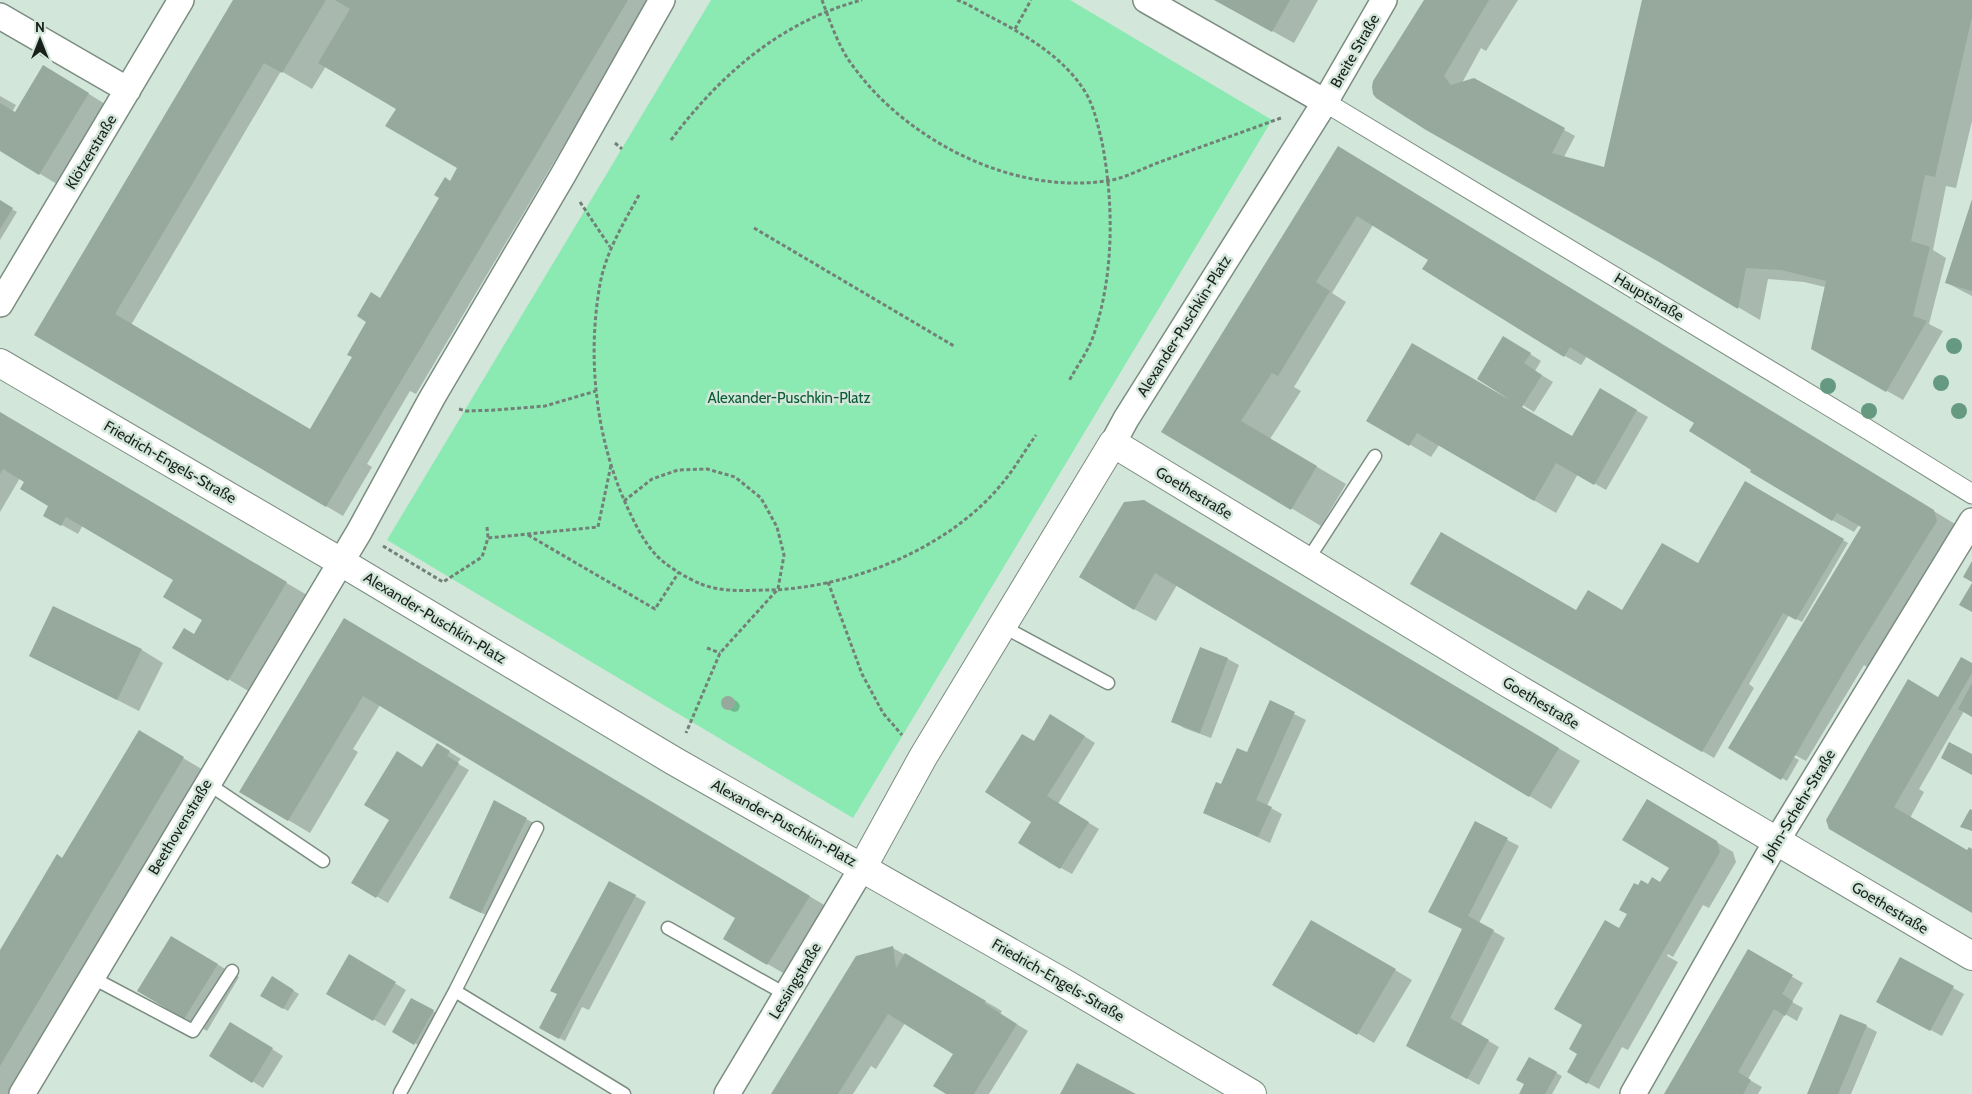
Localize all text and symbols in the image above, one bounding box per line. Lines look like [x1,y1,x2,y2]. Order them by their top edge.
street label: Breite Straße [1327,11,1383,91]
north arrow [15,15,65,65]
text: N [35,18,45,36]
street label: Klötzerstraße [62,111,120,193]
street label: Alexander-Puschkin-Platz [1133,252,1235,400]
street label: Hauptstraße [1611,269,1687,325]
park label: Alexander-Puschkin-Platz [708,389,870,407]
street label: Friedrich-Engels-Straße [101,417,240,507]
street label: Goethestraße [1152,463,1236,523]
street label: Alexander-Puschkin-Platz [361,568,509,668]
street label: Goethestraße [1499,673,1583,733]
street label: John-Schehr-Straße [1758,746,1839,865]
street label: Beethovenstraße [144,776,216,878]
street label: Alexander-Puschkin-Platz [708,776,860,870]
street label: Goethestraße [1848,878,1932,938]
street label: Friedrich-Engels-Straße [989,935,1128,1025]
street label: Lessingstraße [765,939,825,1022]

